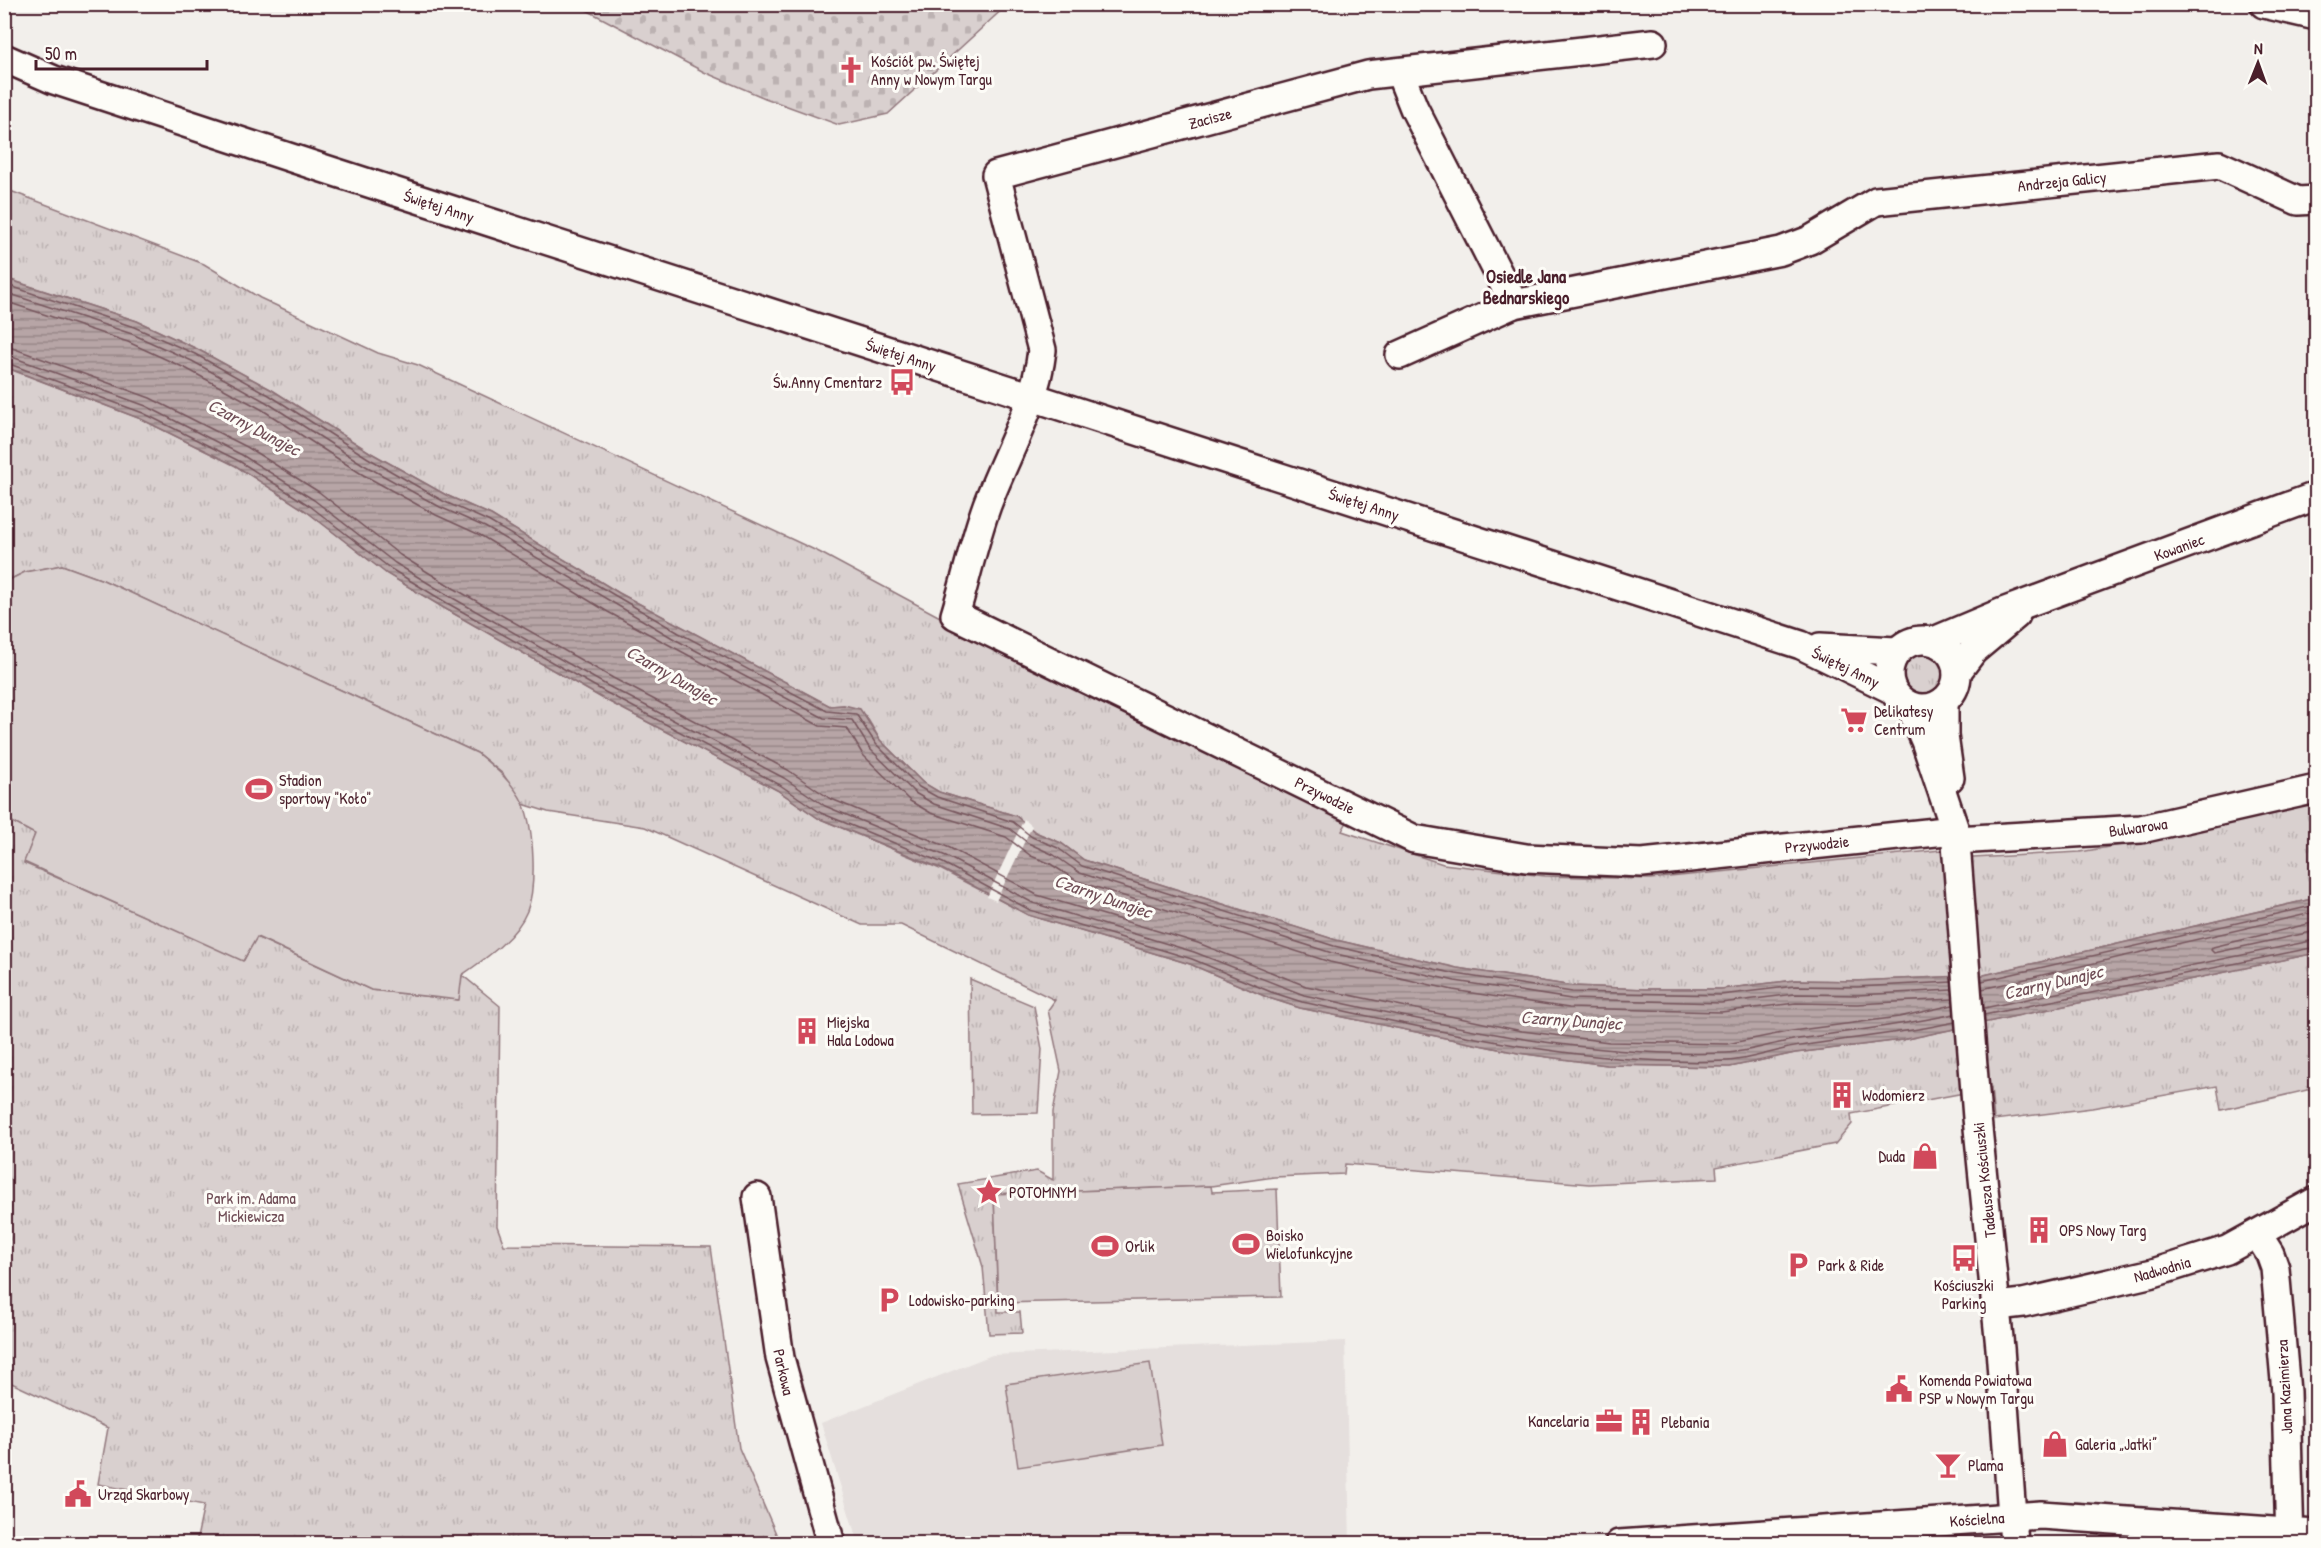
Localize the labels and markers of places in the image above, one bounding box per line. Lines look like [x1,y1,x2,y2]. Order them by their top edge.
place label: Kościół pw. Świętej Anny w Nowym Targu [871,50,993,90]
church icon: Kościół pw. Świętej Anny w Nowym Targu [836,55,866,85]
bus stop icon: Św.Anny Cmentarz [887,367,917,397]
place label: Św.Anny Cmentarz [773,371,882,393]
place label: Delikatesy Centrum [1874,700,1934,740]
supermarket icon: Delikatesy Centrum [1839,705,1869,735]
place label: Stadion sportowy "Koło" [279,769,371,809]
sports icon: Stadion sportowy "Koło" [244,774,274,804]
place label: Miejska Hala Lodowa [827,1011,894,1051]
building icon: Miejska Hala Lodowa [792,1016,822,1046]
building icon: Wodomierz [1827,1080,1857,1110]
place label: Wodomierz [1862,1084,1925,1106]
shop icon: Duda [1910,1141,1940,1171]
place label: Duda [1878,1145,1905,1167]
place icon: POTOMNYM [974,1177,1004,1207]
place label: POTOMNYM [1009,1181,1077,1203]
building icon: OPS Nowy Targ [2024,1215,2054,1245]
place label: OPS Nowy Targ [2059,1219,2146,1241]
place label: Boisko Wielofunkcyjne [1266,1224,1353,1264]
sports icon: Boisko Wielofunkcyjne [1231,1229,1261,1259]
sports icon: Orlik [1090,1231,1120,1261]
place label: Orlik [1125,1235,1155,1257]
bus stop icon: Kościuszki Parking [1949,1243,1979,1273]
parking icon: Park & Ride [1783,1250,1813,1280]
place label: Park & Ride [1818,1254,1885,1276]
place label: Kościuszki Parking [1934,1274,1994,1314]
parking icon: Lodowisko-parking [874,1285,904,1315]
place label: Lodowisko-parking [909,1289,1015,1311]
place label: Komenda Powiatowa PSP w Nowym Targu [1919,1369,2034,1409]
public building icon: Komenda Powiatowa PSP w Nowym Targu [1884,1374,1914,1404]
office icon: Kancelaria [1594,1406,1624,1436]
building icon: Plebania [1626,1407,1656,1437]
place label: Kancelaria [1528,1410,1589,1432]
place label: Plebania [1661,1411,1709,1433]
shop icon: Galeria „Jatki” [2040,1429,2070,1459]
place label: Galeria „Jatki” [2075,1433,2157,1455]
bar icon: Plama [1933,1450,1963,1480]
place label: Plama [1968,1454,2003,1476]
public building icon: Urząd Skarbowy [63,1479,93,1509]
place label: Urząd Skarbowy [98,1483,190,1505]

